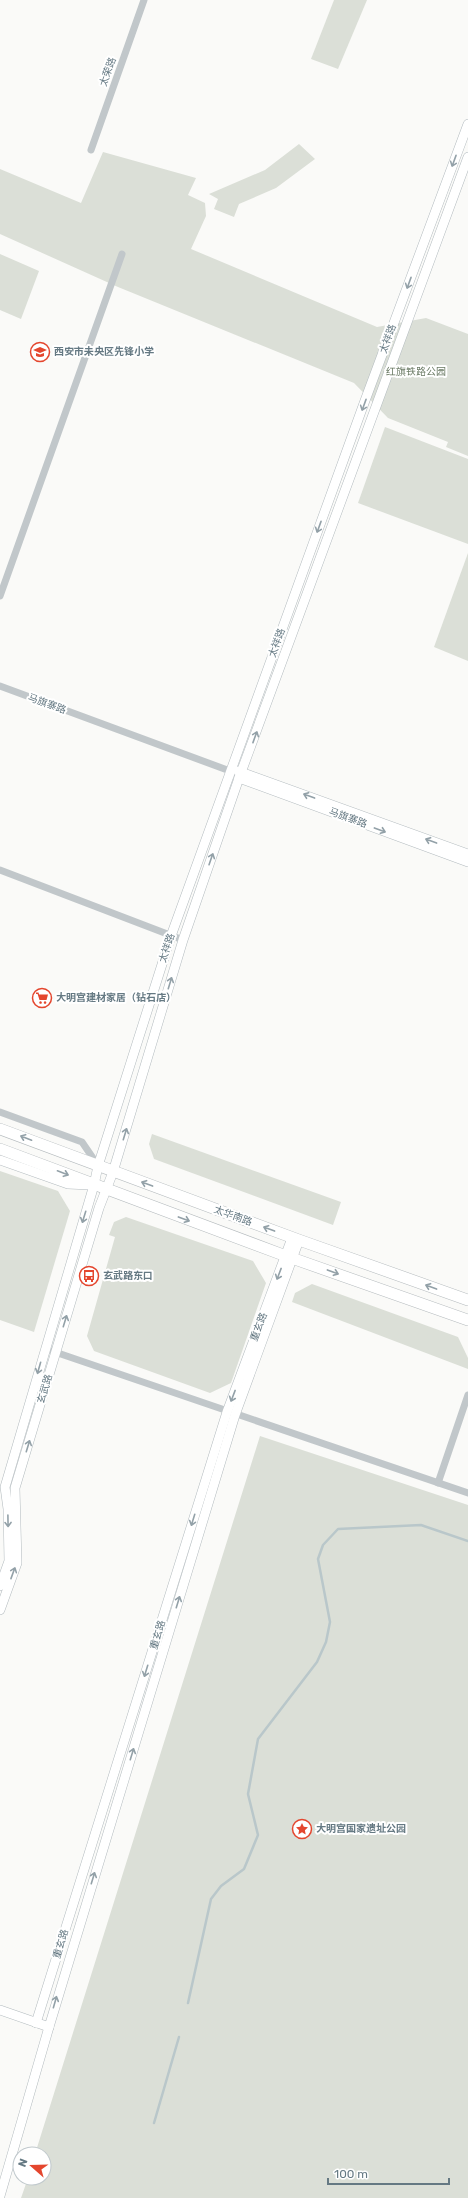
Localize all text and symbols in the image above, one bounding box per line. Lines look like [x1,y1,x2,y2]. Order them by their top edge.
street label: 太荣路 [97,56,119,88]
one-way arrow [450,155,458,167]
one-way arrow [405,276,412,289]
street label: 太祥路 [377,323,399,355]
school or university icon: 西安市未央区先锋小学 [29,341,51,363]
place label: 西安市未央区先锋小学 [54,346,154,358]
park label: 红旗铁路公园 [386,366,446,378]
one-way arrow [359,398,367,410]
one-way arrow [315,520,323,532]
street label: 太祥路 [266,627,288,659]
street label: 马旗寨路 [26,692,68,716]
one-way arrow [252,731,259,744]
one-way arrow [304,791,316,799]
street label: 马旗寨路 [327,806,369,830]
one-way arrow [374,827,387,834]
one-way arrow [426,836,438,844]
one-way arrow [207,854,215,866]
street label: 太祥路 [157,932,177,964]
one-way arrow [167,977,174,990]
supermarket icon: 大明宫建材家居（钻石店） [31,987,53,1009]
place label: 大明宫建材家居（钻石店） [56,991,176,1004]
one-way arrow [122,1128,129,1141]
one-way arrow [20,1134,32,1142]
one-way arrow [56,1169,68,1177]
one-way arrow [142,1180,154,1188]
street label: 太华南路 [212,1204,254,1228]
one-way arrow [80,1210,87,1223]
one-way arrow [178,1215,190,1223]
one-way arrow [264,1225,276,1233]
bus stop icon: 玄武路东口 [78,1265,100,1287]
one-way arrow [274,1268,282,1280]
one-way arrow [326,1269,339,1276]
place label: 玄武路东口 [103,1270,153,1282]
one-way arrow [426,1283,438,1291]
street label: 重玄路 [248,1311,270,1343]
one-way arrow [62,1315,69,1328]
one-way arrow [35,1362,42,1375]
street label: 玄武路 [35,1373,55,1405]
one-way arrow [229,1390,237,1402]
one-way arrow [25,1440,32,1453]
one-way arrow [189,1513,196,1526]
one-way arrow [4,1514,12,1527]
one-way arrow [10,1568,18,1580]
one-way arrow [175,1596,182,1609]
street label: 重玄路 [148,1619,168,1651]
one-way arrow [142,1664,149,1677]
one-way arrow [129,1747,136,1760]
place icon: 大明宫国家遗址公园 [291,1818,313,1840]
place label: 大明宫国家遗址公园 [316,1823,406,1835]
one-way arrow [90,1871,97,1884]
street label: 重玄路 [51,1928,71,1960]
one-way arrow [52,1996,59,2009]
north arrow [12,2146,52,2186]
text: N [16,2157,31,2169]
scale bar [328,2160,449,2186]
text: 100 m [334,2167,368,2181]

